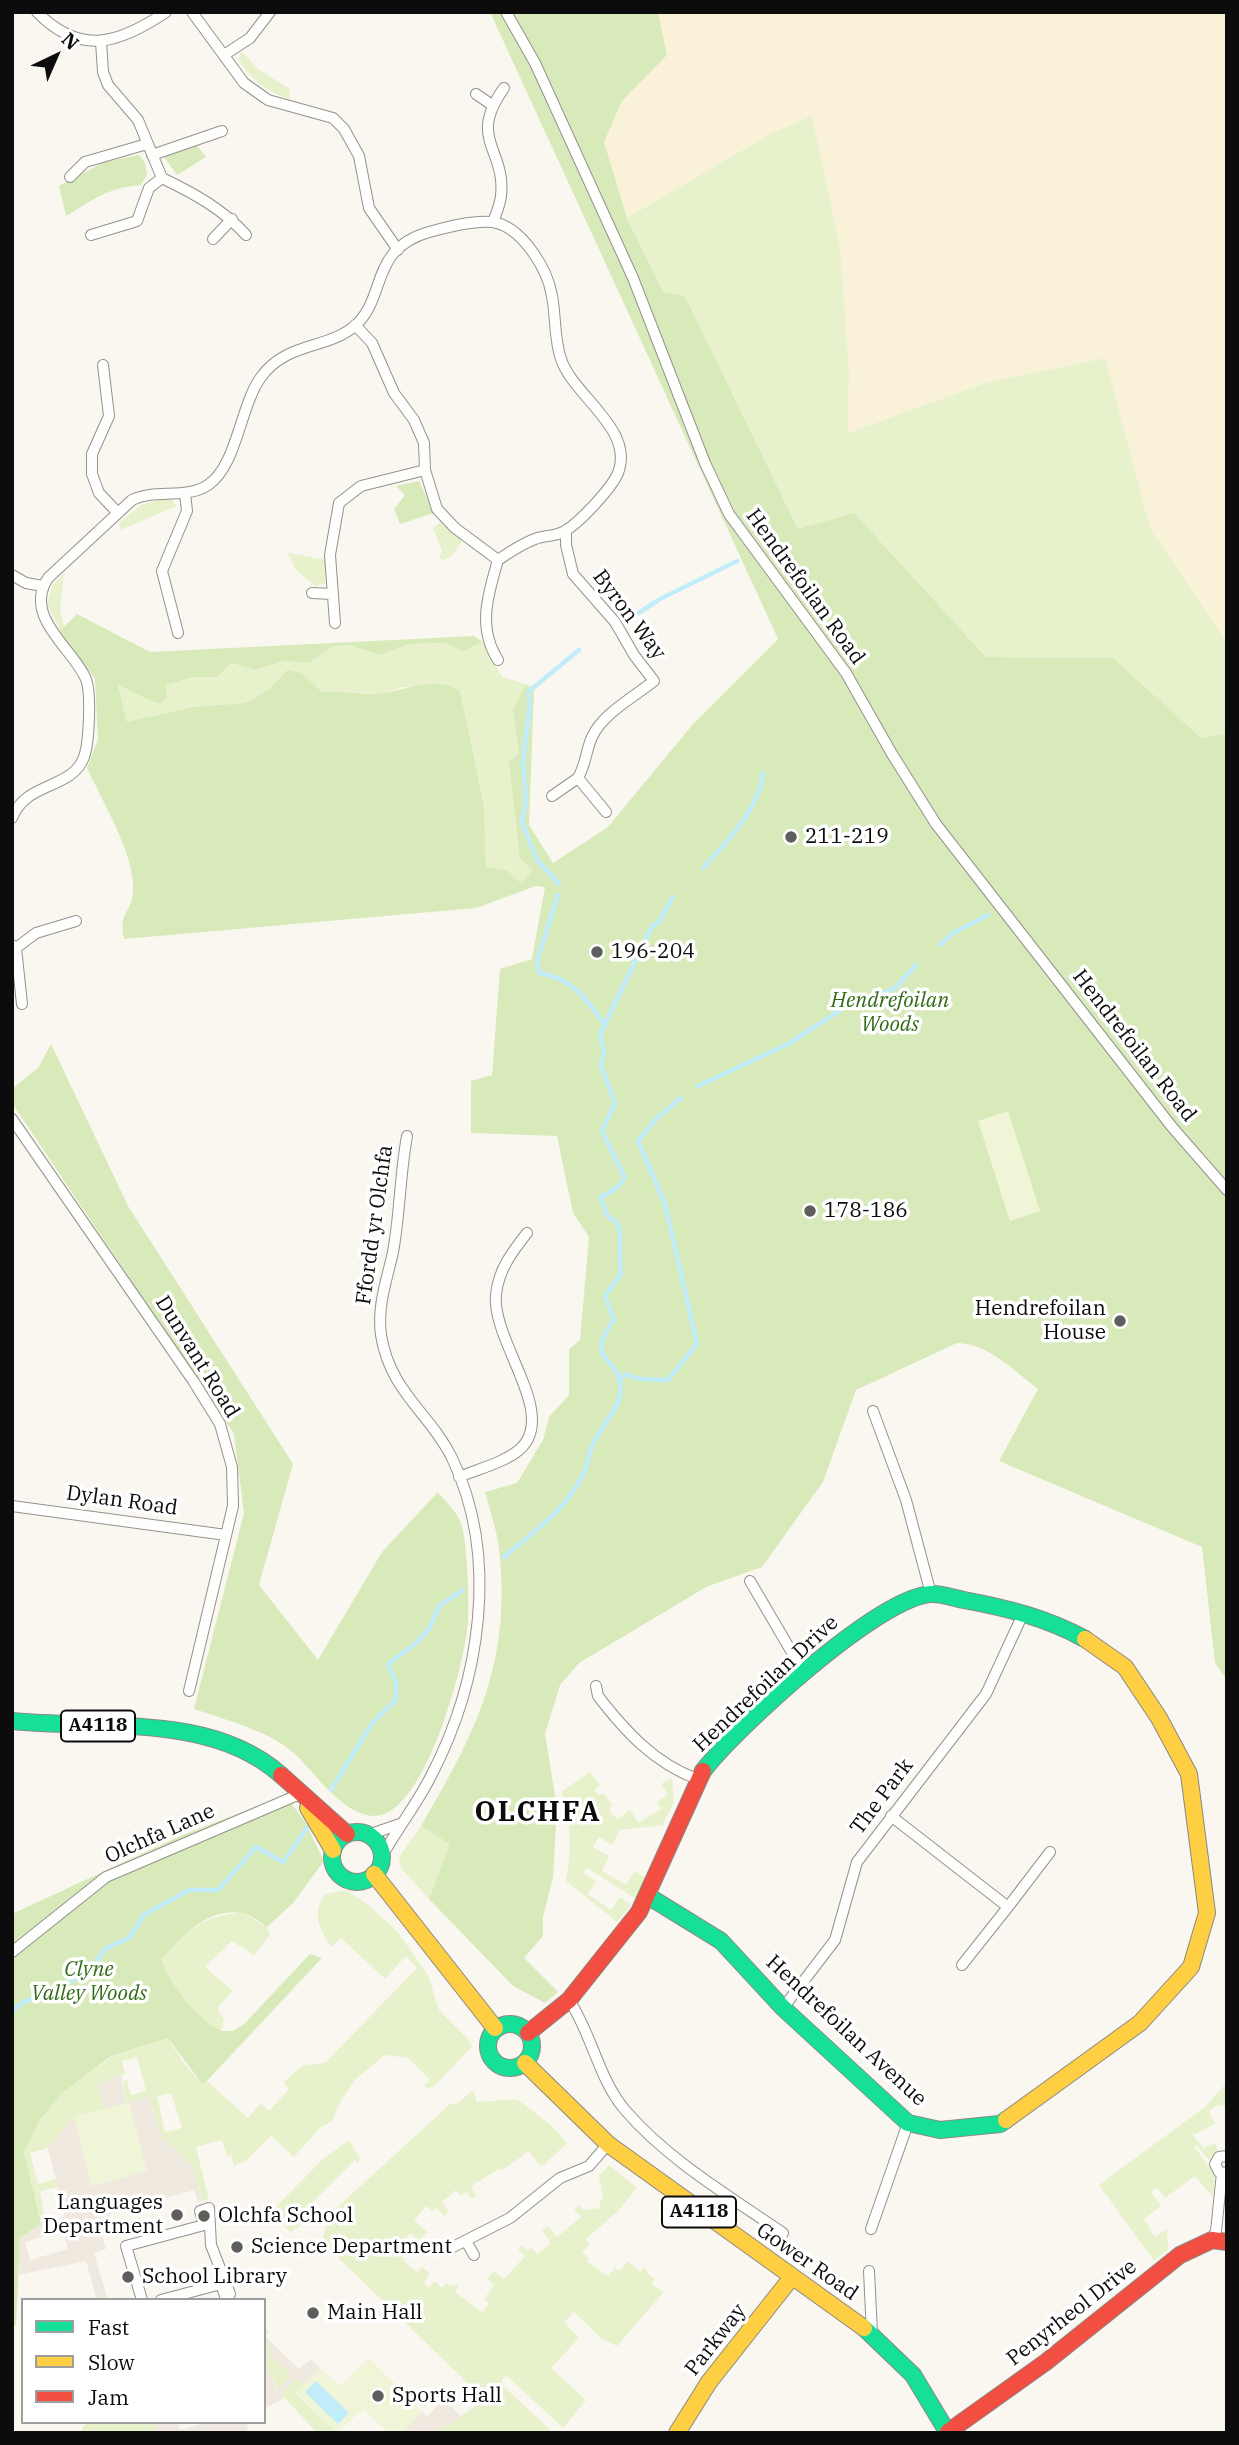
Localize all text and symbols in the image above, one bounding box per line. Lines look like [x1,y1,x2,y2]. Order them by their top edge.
north arrow [21,21,91,91]
text: N [57,27,84,55]
street label: Hendrefoilan Road [740,504,870,670]
street label: Byron Way [587,565,671,665]
place label: 211-219 [805,824,889,850]
marker: 211-219 [783,829,799,845]
place label: 196-204 [611,939,695,965]
marker: 196-204 [589,944,605,960]
street label: Hendrefoilan Road [1067,965,1201,1127]
park label: Hendrefoilan Woods [831,988,949,1038]
street label: Ffordd yr Olchfa [351,1144,399,1306]
place label: 178-186 [824,1198,908,1224]
marker: 178-186 [802,1203,818,1219]
street label: Dunvant Road [149,1291,245,1423]
place label: Hendrefoilan House [975,1296,1106,1346]
marker: Hendrefoilan House [1112,1313,1128,1329]
street label: Dylan Road [65,1481,179,1521]
street label: Hendrefoilan Drive [688,1610,844,1758]
road number: A4118 [61,1710,135,1742]
street label: The Park [845,1754,919,1840]
district label: OLCHFA [475,1796,601,1830]
street label: Olchfa Lane [101,1799,219,1869]
street label: Hendrefoilan Avenue [761,1950,931,2112]
park label: Clyne Valley Woods [31,1957,147,2007]
place label: Languages Department [43,2190,163,2240]
road number: A4118 [662,2196,736,2228]
place label: Olchfa School [218,2203,353,2229]
marker: Languages Department [169,2207,185,2223]
marker: Olchfa School [196,2208,212,2224]
street label: Gower Road [751,2218,863,2306]
place label: Science Department [251,2234,452,2260]
marker: Science Department [229,2239,245,2255]
street label: Penyrheol Drive [1002,2254,1142,2372]
place label: School Library [142,2264,287,2290]
marker: School Library [120,2269,136,2285]
legend [21,2298,266,2424]
street label: Parkway [680,2299,752,2381]
place label: Main Hall [327,2300,422,2326]
marker: Main Hall [305,2305,321,2321]
text: Fast [88,2313,129,2341]
text: Slow [88,2348,135,2376]
text: Jam [88,2383,129,2411]
place label: Sports Hall [392,2383,502,2409]
marker: Sports Hall [370,2388,386,2404]

